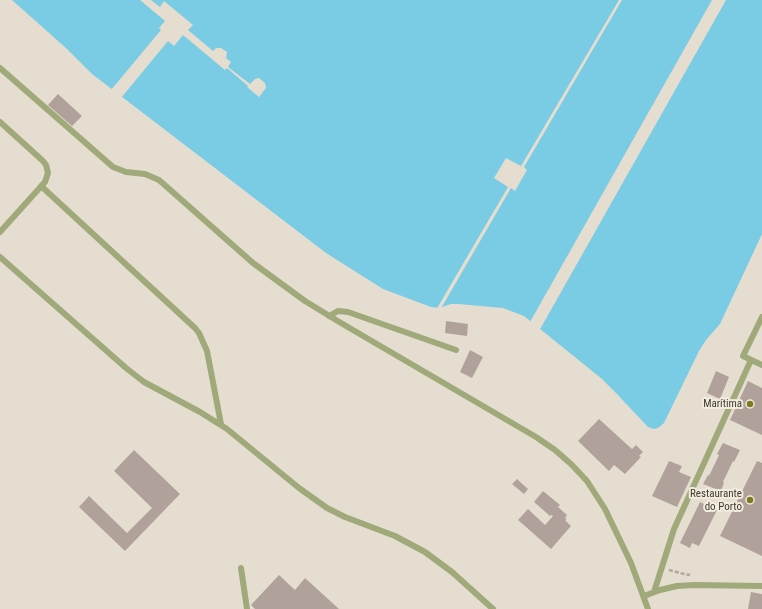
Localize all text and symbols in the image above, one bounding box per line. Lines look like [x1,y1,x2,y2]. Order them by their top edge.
place label: Marítima [703,397,742,411]
marker: Marítima [745,399,755,409]
place label: Restaurante do Porto [690,487,742,513]
marker: Restaurante do Porto [745,495,755,505]

